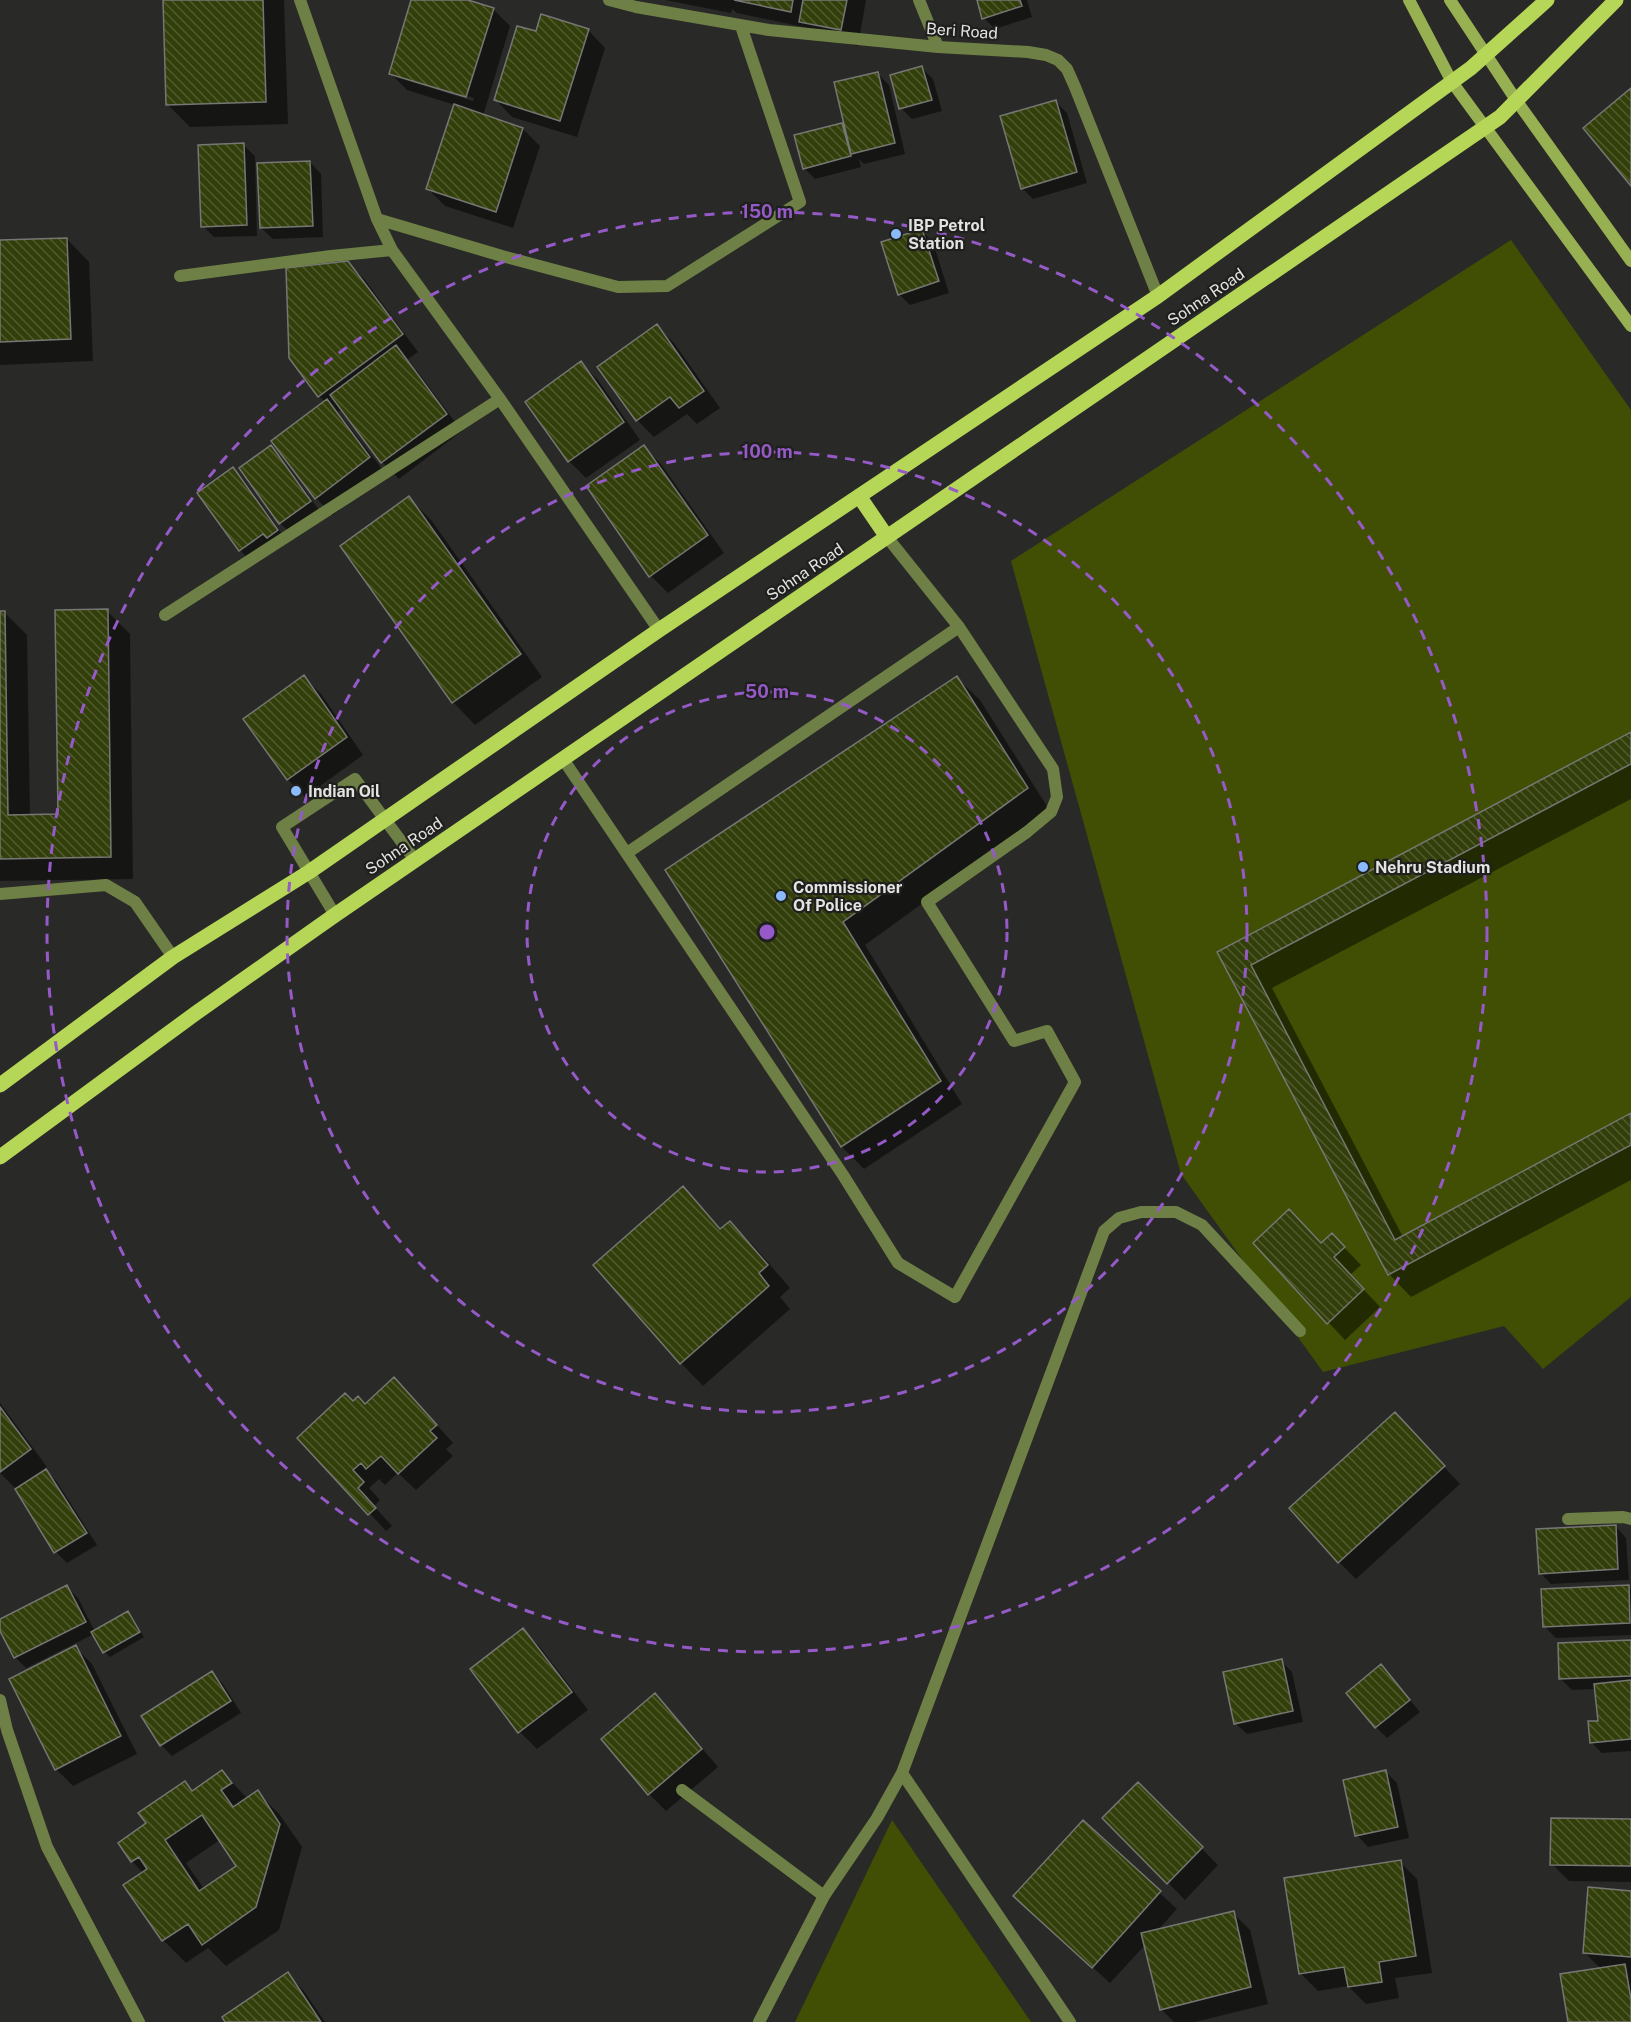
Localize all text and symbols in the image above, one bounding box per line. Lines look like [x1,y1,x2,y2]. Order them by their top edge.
street label: Beri Road [926,19,998,43]
text: 150 m [741,201,793,222]
place label: IBP Petrol Station [908,216,985,253]
marker: IBP Petrol Station [889,227,903,241]
street label: Sohna Road [1164,264,1248,330]
text: 100 m [741,441,793,462]
street label: Sohna Road [763,539,847,605]
text: 50 m [745,681,789,702]
place label: Indian Oil [308,782,380,801]
marker: Indian Oil [289,784,303,798]
street label: Sohna Road [362,813,446,879]
place label: Nehru Stadium [1375,858,1490,877]
marker: Nehru Stadium [1356,860,1370,874]
place label: Commissioner Of Police [793,878,903,915]
marker: Commissioner Of Police [774,889,788,903]
centre of rings [757,922,777,942]

